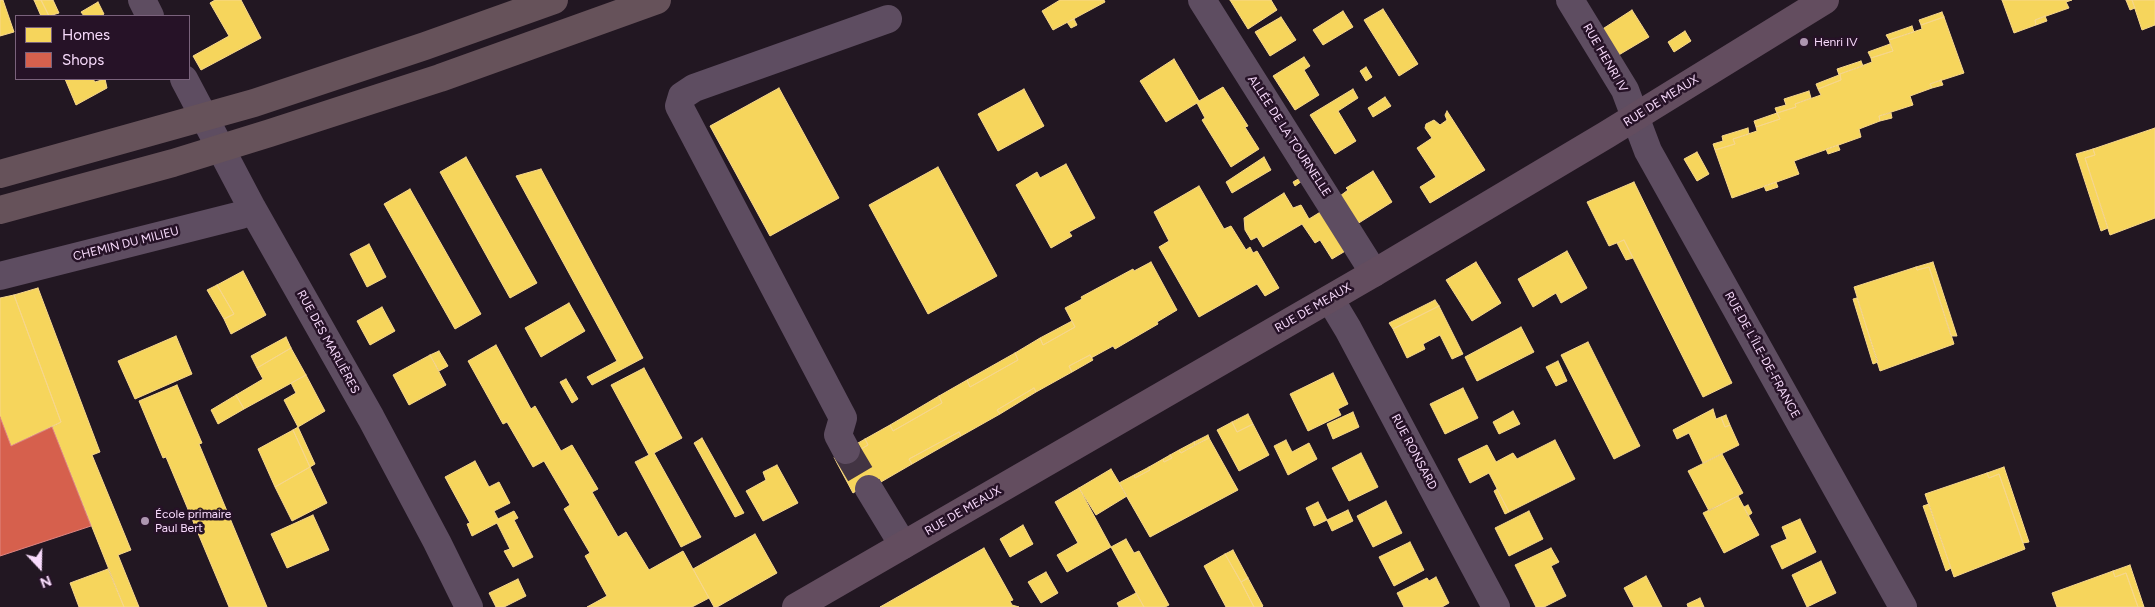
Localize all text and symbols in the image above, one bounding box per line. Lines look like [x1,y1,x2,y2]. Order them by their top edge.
legend [15,15,190,80]
street label: RUE HENRI IV [1580,21,1630,95]
text: Homes [62,26,110,44]
place label: Henri IV [1814,35,1858,49]
marker: Henri IV [1798,36,1810,48]
text: Shops [62,51,104,69]
street label: RUE DE MEAUX [1621,72,1701,130]
street label: ALLÉE DE LA TOURNELLE [1244,73,1334,199]
street label: CHEMIN DU MILIEU [72,224,180,264]
street label: RUE DE MEAUX [1272,280,1354,336]
street label: RUE DES MARLIÈRES [294,288,362,396]
street label: RUE DE L'ÎLE-DE-FRANCE [1721,289,1803,421]
street label: RUE RONSARD [1388,412,1440,492]
street label: RUE DE MEAUX [922,483,1004,539]
place label: École primaire Paul Bert [155,507,231,535]
marker: École primaire Paul Bert [139,515,151,527]
north arrow [15,542,65,592]
text: N [37,572,54,591]

